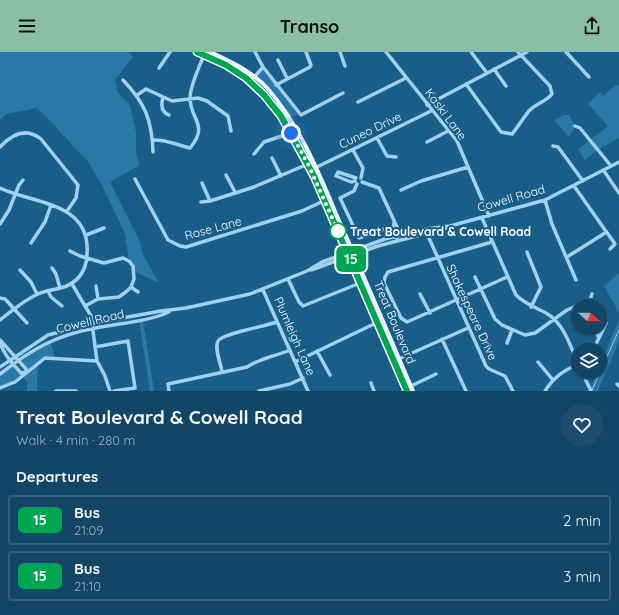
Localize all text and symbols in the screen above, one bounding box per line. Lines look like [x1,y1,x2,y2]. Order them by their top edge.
icon: menu [16,15,38,37]
text: Transo [280,15,339,38]
icon: share [581,15,603,37]
street label: Kaski Lane [422,85,470,143]
street label: Cuneo Drive [336,108,404,152]
your location [281,123,301,143]
street label: Cowell Road [476,181,546,215]
street label: Rose Lane [183,213,243,243]
marker: Treat Boulevard & Cowell Road [329,222,347,240]
place label: Treat Boulevard & Cowell Road [350,224,531,239]
line badge: 15 [333,246,369,272]
text: 15 [344,250,358,268]
street label: Shakespeare Drive [443,262,501,363]
street label: Treat Boulevard [371,278,419,366]
street label: Plumleigh Lane [271,294,319,378]
north arrow [571,299,607,335]
map controls [571,299,607,379]
street label: Cowell Road [54,306,126,336]
button: layers [571,343,607,379]
button: heart [561,404,603,446]
text: Treat Boulevard & Cowell Road [16,405,303,429]
text: Walk · 4 min · 280 m [16,432,135,448]
text: Departures [16,467,98,486]
text: Bus [74,503,100,522]
text: 15 [33,511,47,529]
text: 2 min [563,511,601,530]
text: 21:09 [74,522,103,538]
text: Bus [74,559,100,578]
text: 15 [33,567,47,585]
text: 3 min [563,567,601,586]
text: 21:10 [74,578,101,594]

